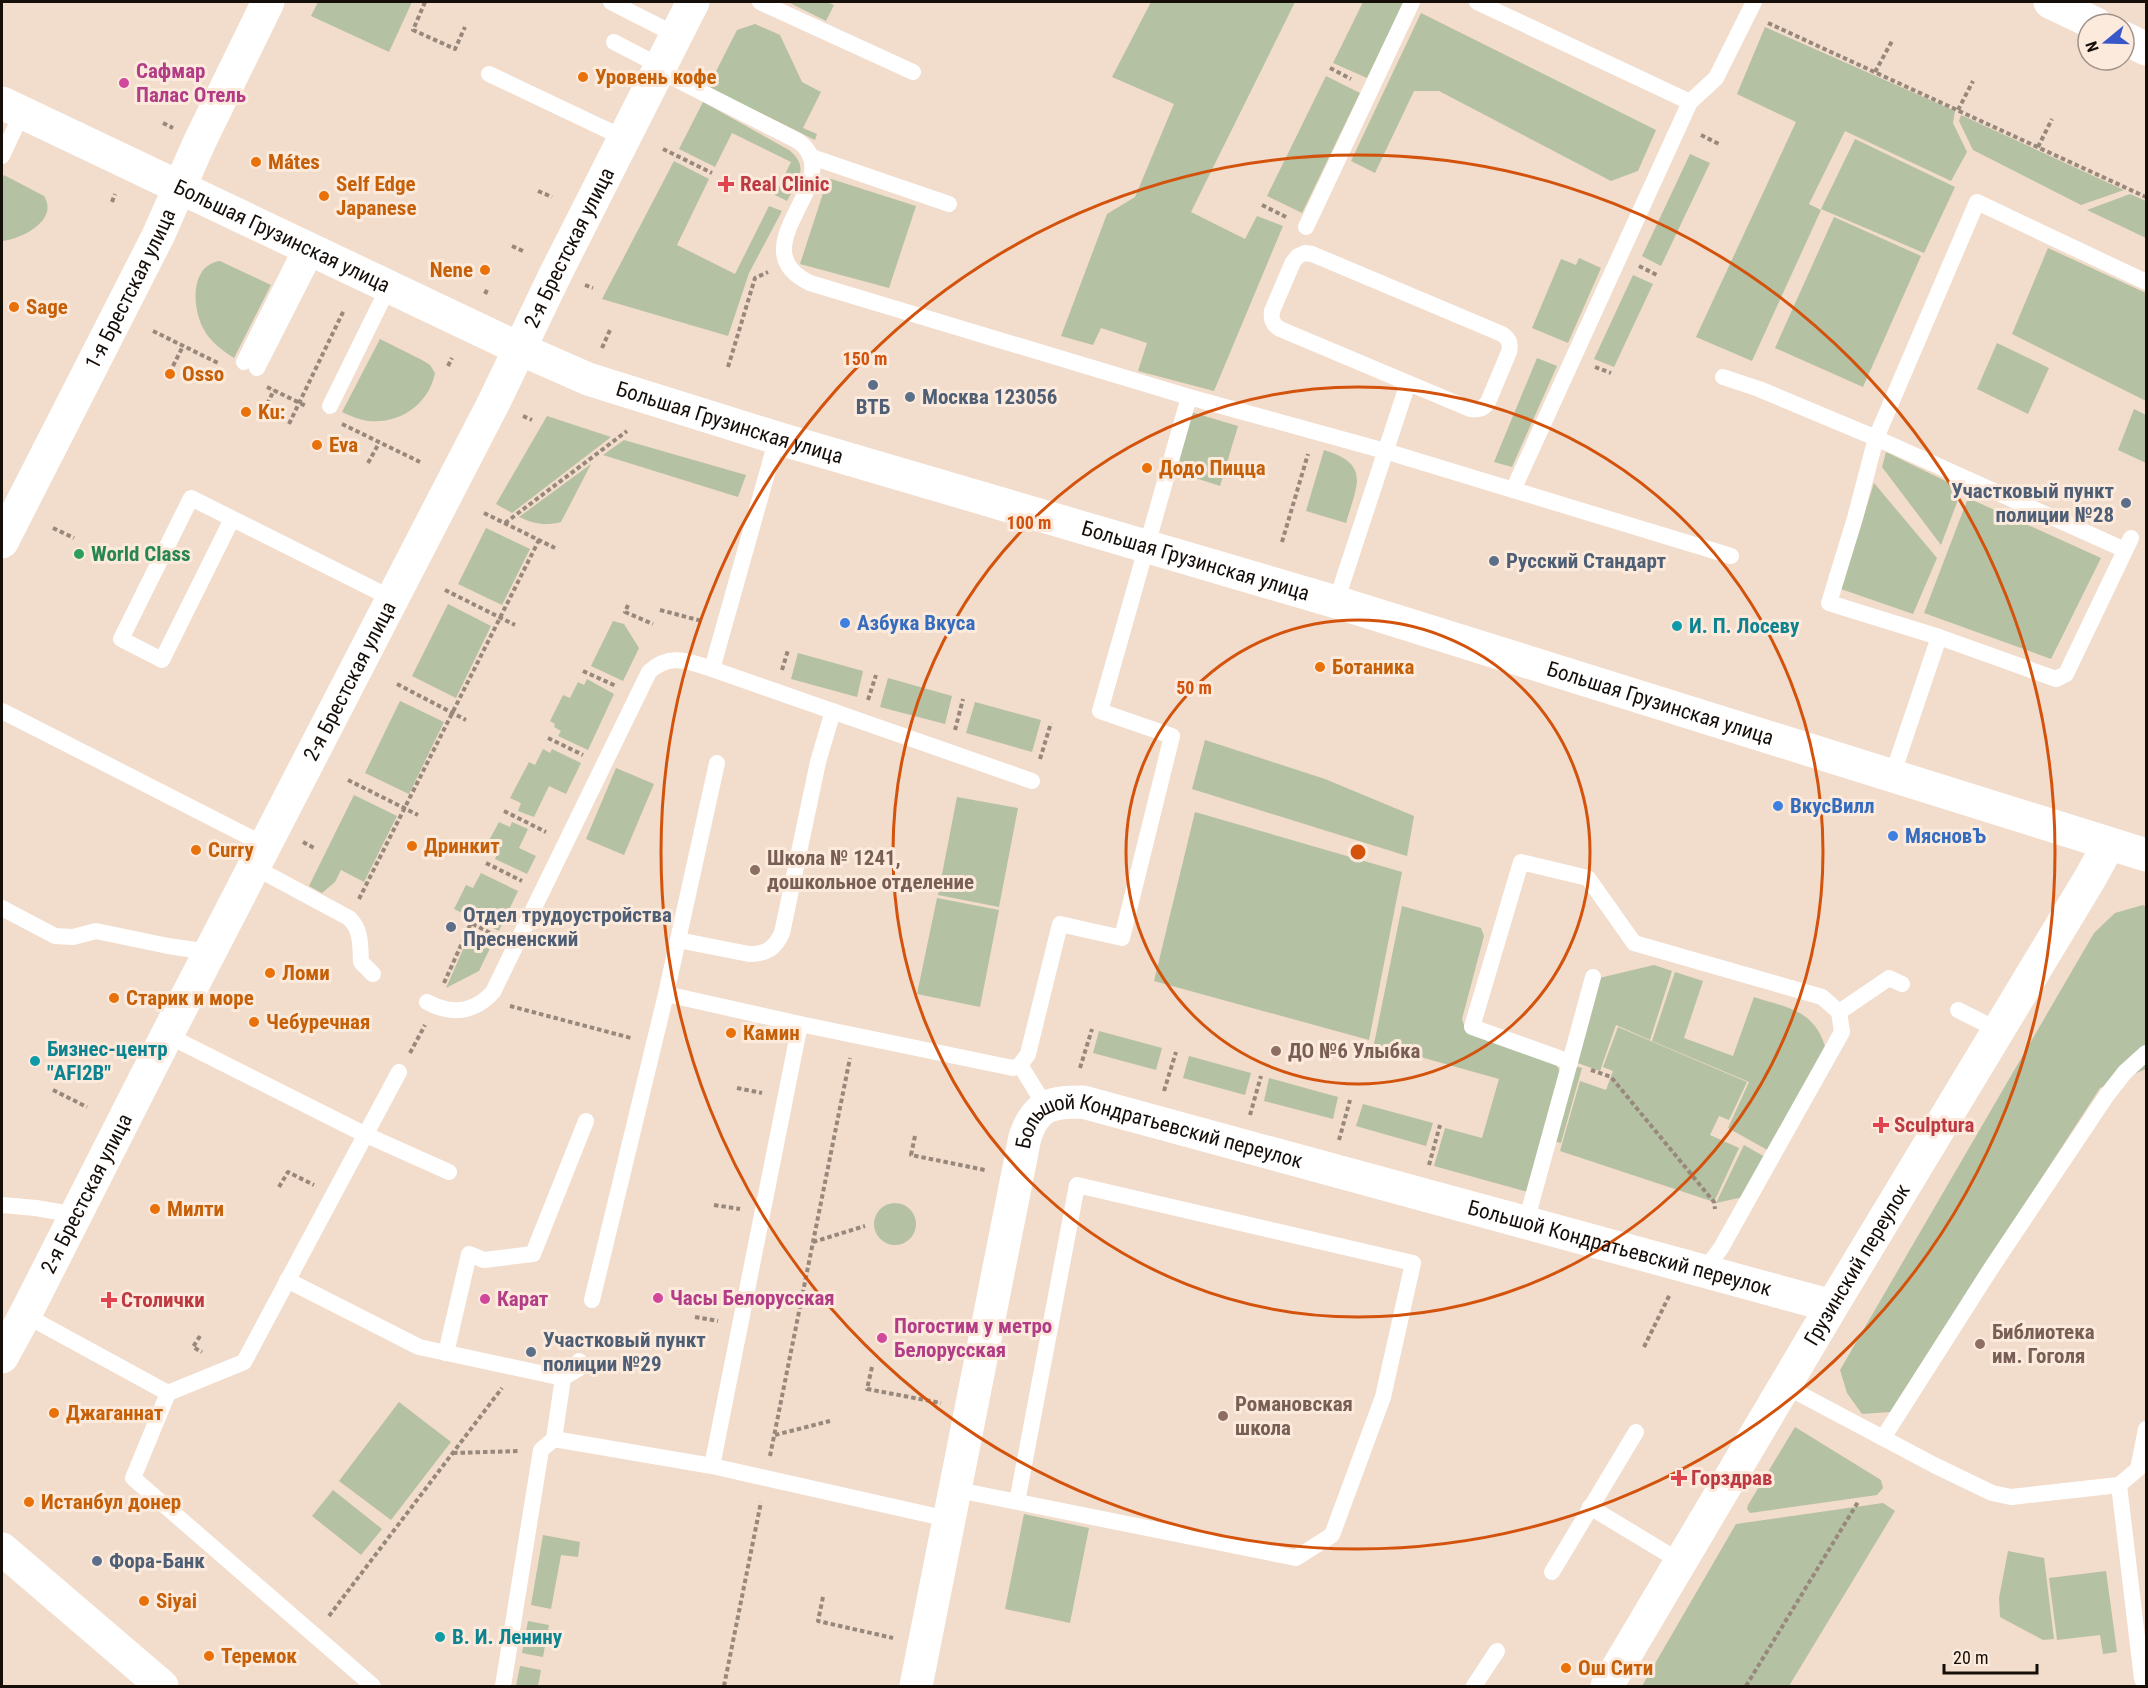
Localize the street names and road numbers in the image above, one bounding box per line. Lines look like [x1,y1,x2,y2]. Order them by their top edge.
street label: 2-я Брестская улица [519,164,619,332]
street label: Большая Грузинская улица [170,174,394,297]
street label: 1-я Брестская улица [80,205,180,373]
street label: Большая Грузинская улица [613,377,846,469]
street label: Большая Грузинская улица [1079,516,1312,606]
street label: 2-я Брестская улица [299,598,401,765]
street label: Большая Грузинская улица [1544,657,1777,750]
street label: 2-я Брестская улица [36,1110,137,1277]
street label: Большой Кондратьевский переулок [1010,1146,1324,1176]
street label: Грузинский переулок [1799,1179,1915,1350]
street label: Большой Кондратьевский переулок [1465,1195,1774,1301]

